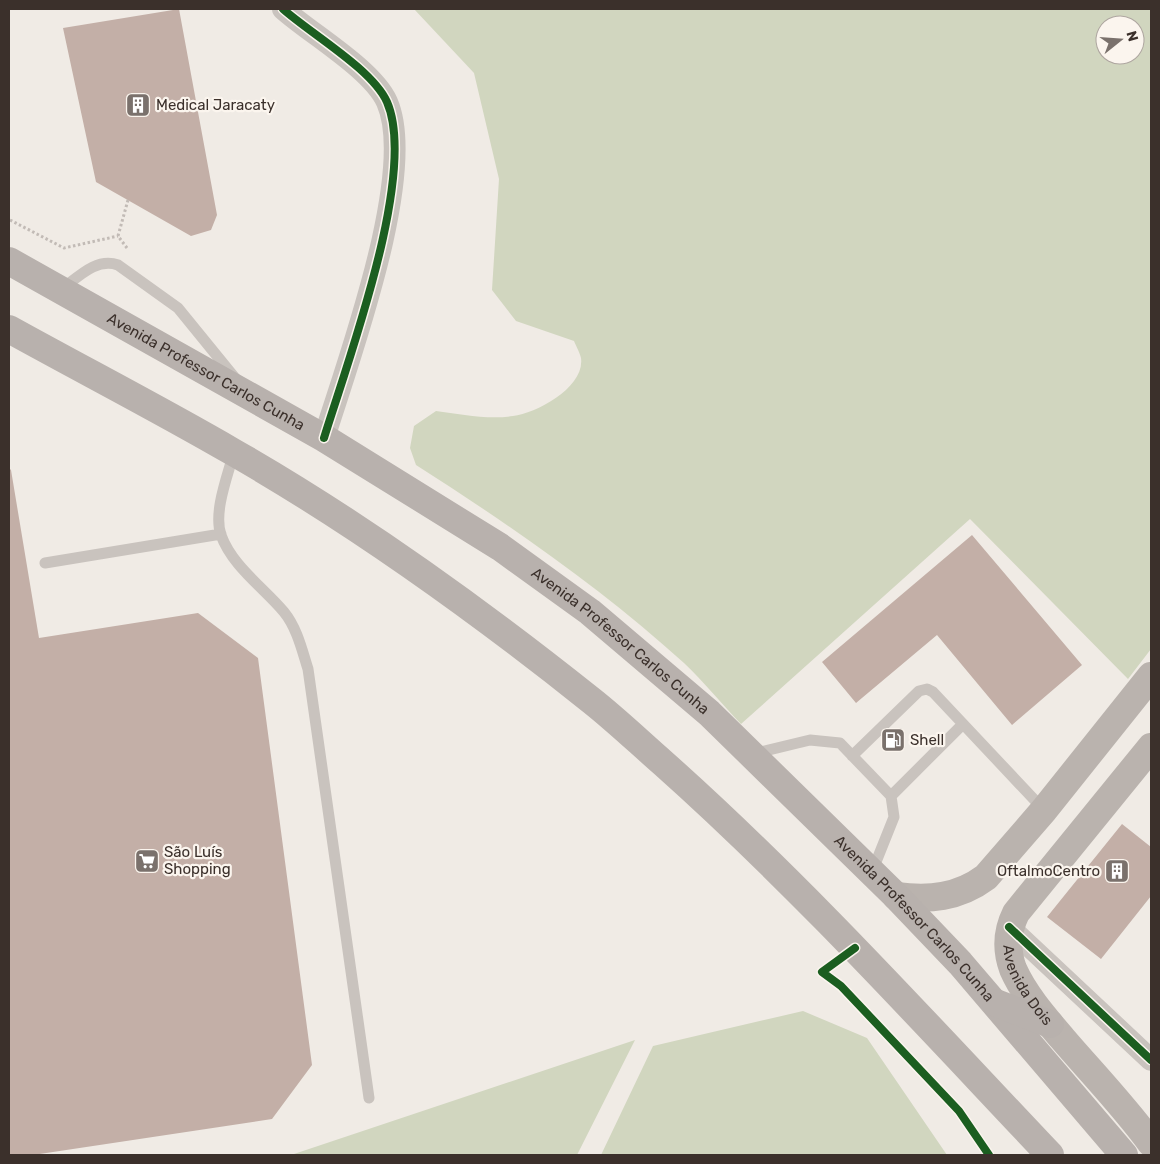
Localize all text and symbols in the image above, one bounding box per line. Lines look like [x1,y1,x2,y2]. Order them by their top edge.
north arrow [1095,15,1145,65]
text: N [1122,29,1142,44]
building icon: Medical Jaracaty [125,92,151,118]
place label: Medical Jaracaty [156,96,275,114]
street label: Avenida Professor Carlos Cunha [104,309,308,434]
street label: Avenida Professor Carlos Cunha [528,564,713,718]
fuel station icon: Shell [880,727,906,753]
place label: Shell [910,731,944,749]
street label: Avenida Professor Carlos Cunha [830,832,998,1005]
place label: São Luís Shopping [164,843,231,878]
supermarket icon: São Luís Shopping [134,848,160,874]
building icon: OftalmoCentro [1104,858,1130,884]
place label: OftalmoCentro [997,862,1100,880]
street label: Avenida Dois [999,944,1057,1029]

